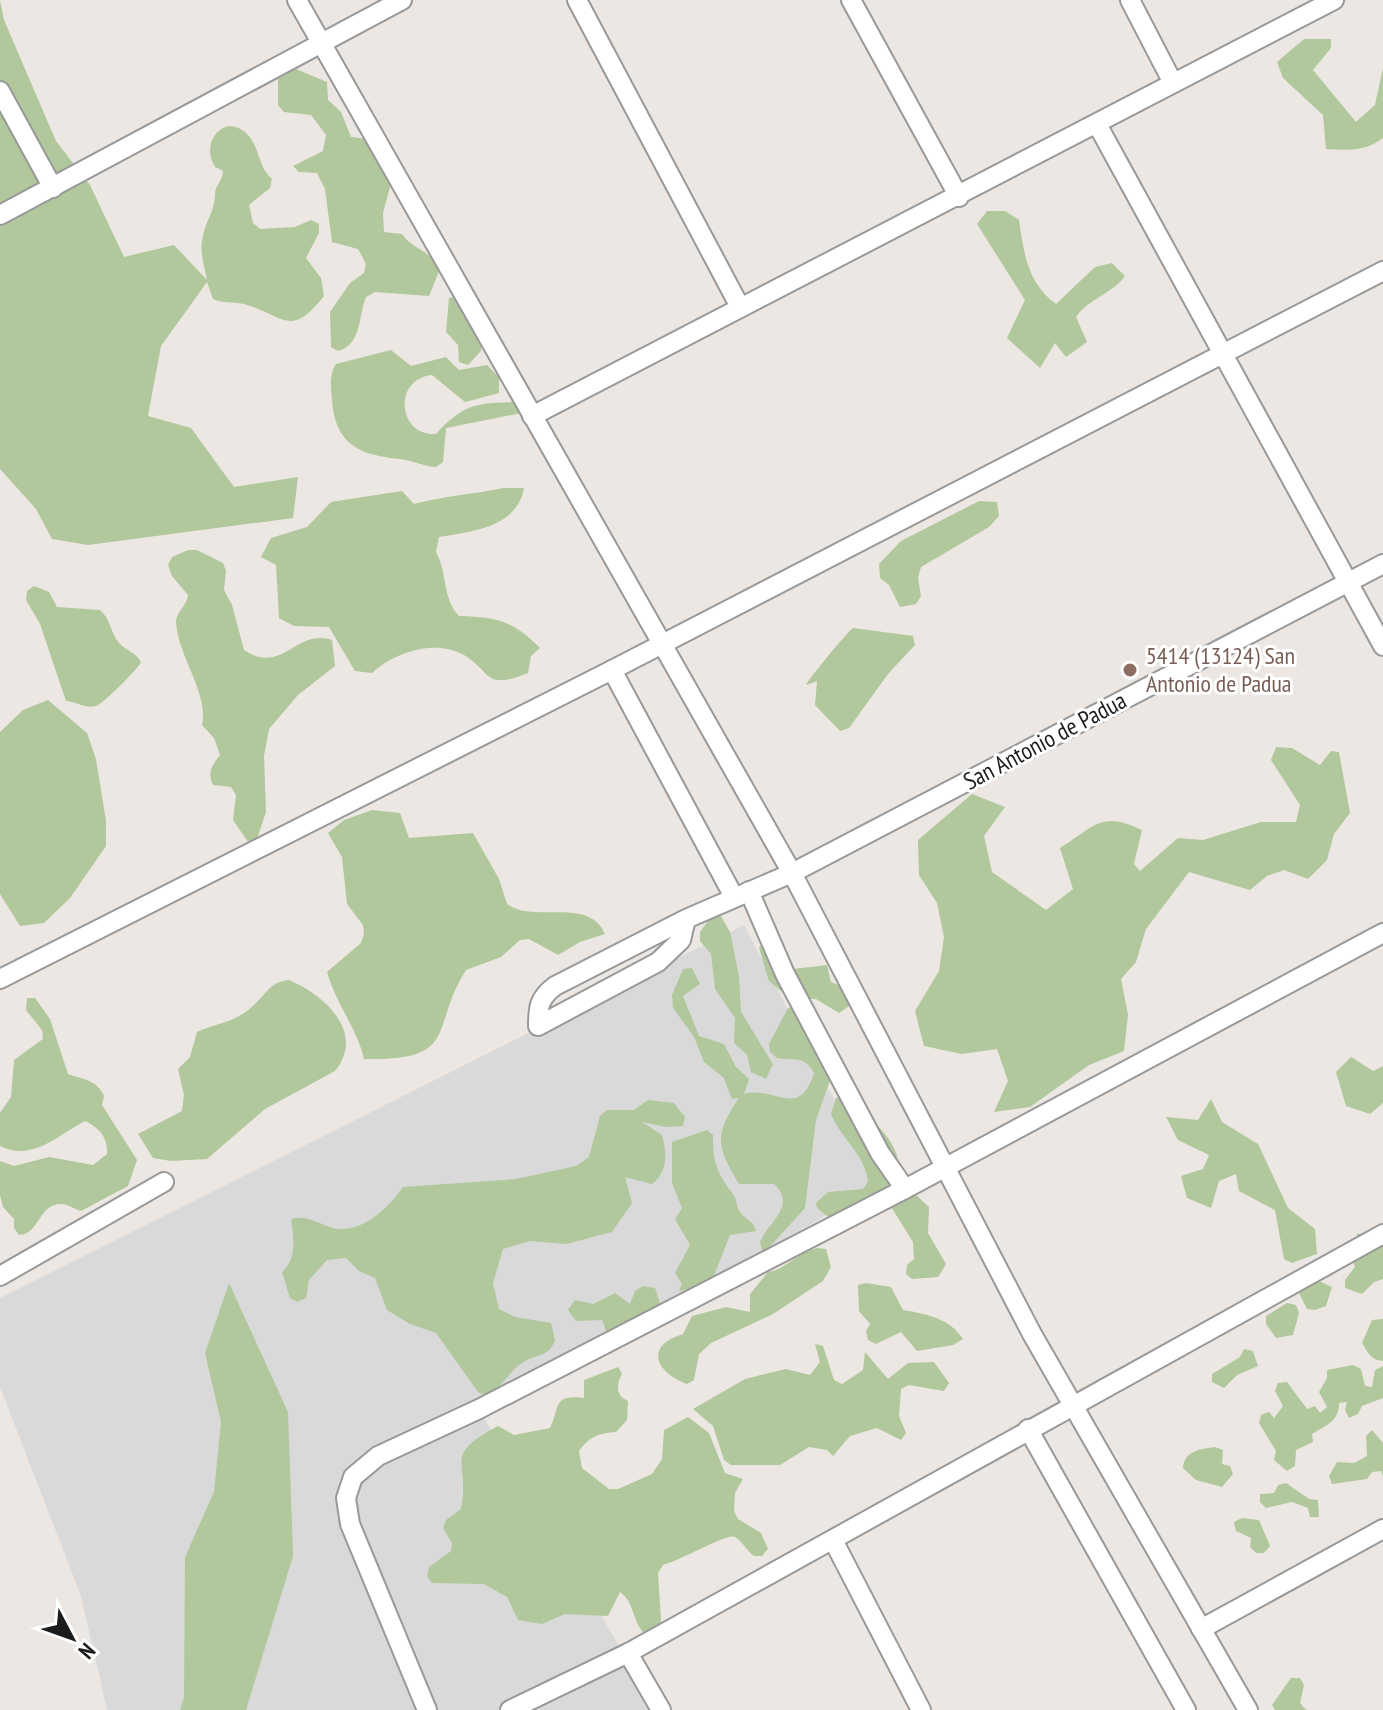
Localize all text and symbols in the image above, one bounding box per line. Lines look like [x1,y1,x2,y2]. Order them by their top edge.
place label: 5414 (13124) San Antonio de Padua [1146,640,1295,699]
marker: 5414 (13124) San Antonio de Padua [1121,661,1139,679]
street label: San Antonio de Padua [958,685,1132,797]
north arrow [32,1598,112,1678]
text: N [73,1637,102,1665]

